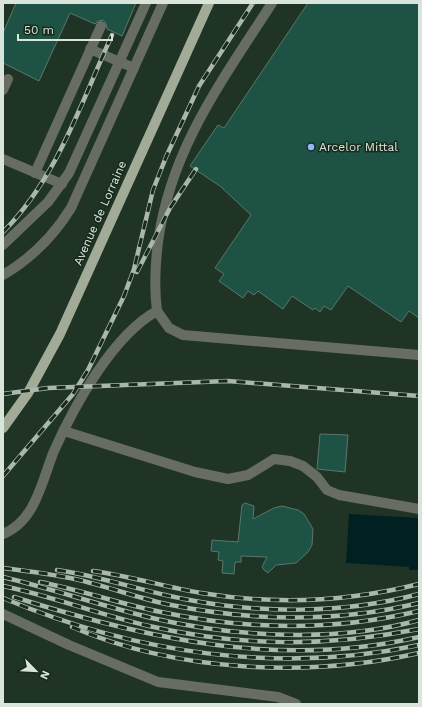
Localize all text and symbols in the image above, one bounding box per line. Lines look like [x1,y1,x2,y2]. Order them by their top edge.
scale bar [18,16,112,42]
text: 50 m [24,23,54,37]
place label: Arcelor Mittal [319,140,398,154]
marker: Arcelor Mittal [306,142,316,152]
street label: Avenue de Lorraine [71,158,129,268]
north arrow [16,651,56,691]
text: N [37,668,52,681]

